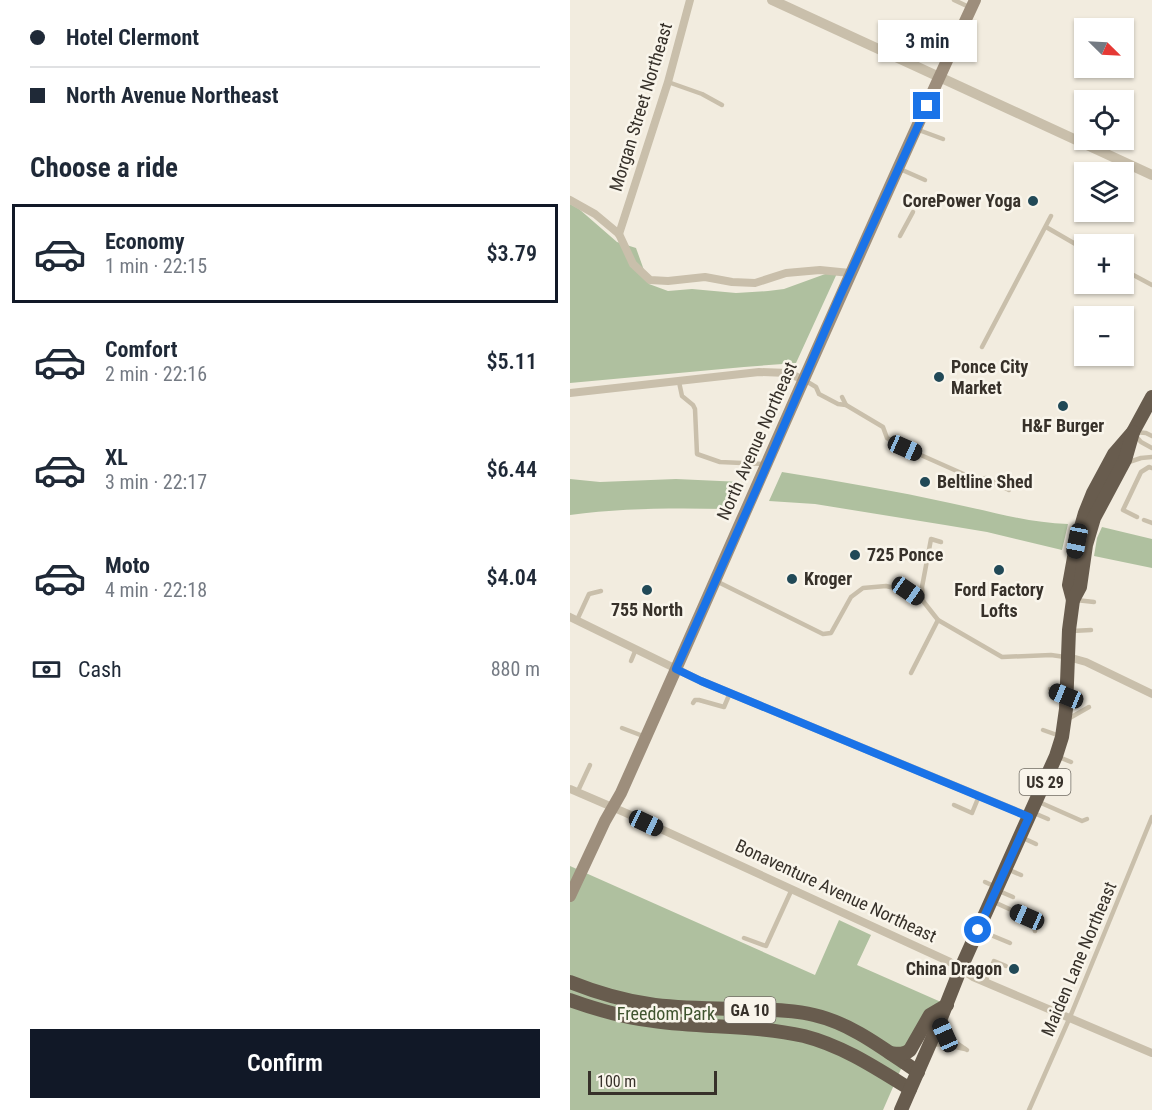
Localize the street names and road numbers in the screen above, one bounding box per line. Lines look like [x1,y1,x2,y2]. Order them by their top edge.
street label: Morgan Street Northeast [605,20,676,194]
street label: North Avenue Northeast [712,358,801,523]
road number: US 29 [1020,769,1070,795]
street label: Bonaventure Avenue Northeast [732,835,940,946]
street label: Maiden Lane Northeast [1036,878,1121,1039]
road number: GA 10 [724,997,776,1023]

